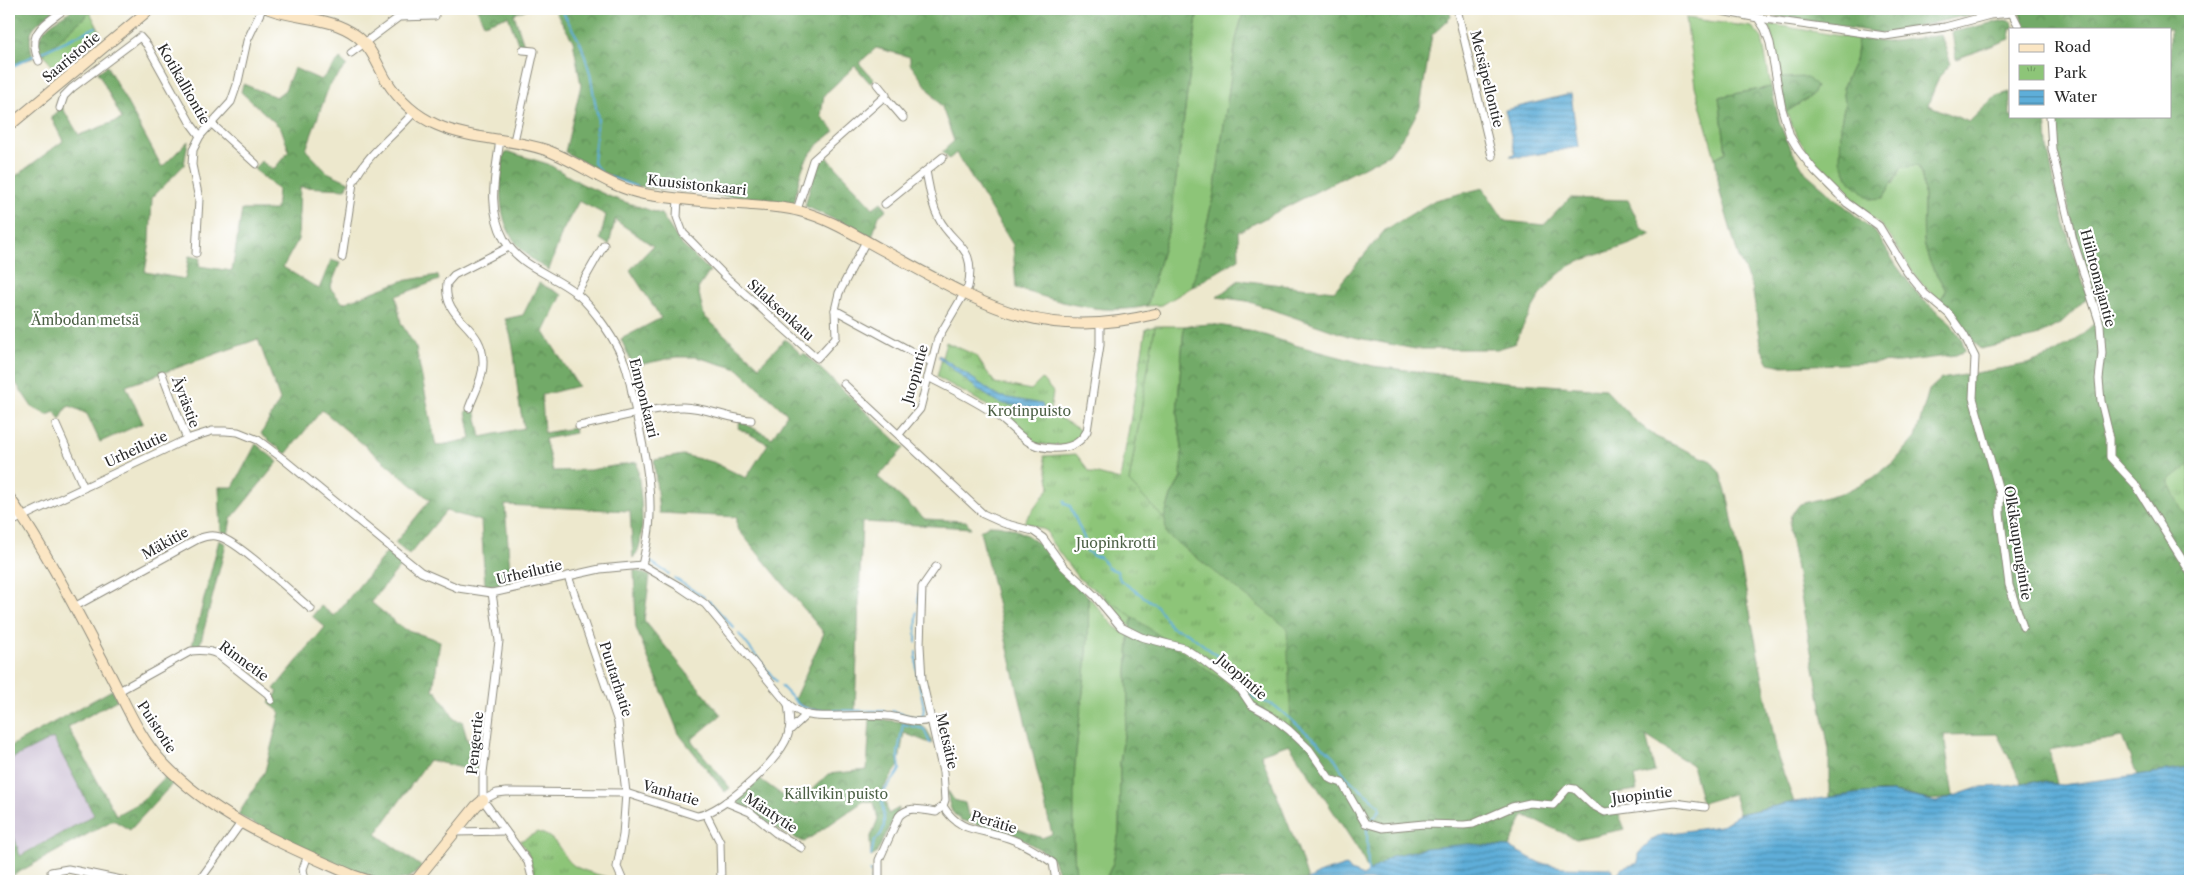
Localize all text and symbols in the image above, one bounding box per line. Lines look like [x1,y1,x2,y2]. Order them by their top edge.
street label: Saaristotie [38,28,104,86]
legend [2009,28,2172,118]
street label: Metsäpellontie [1466,29,1508,129]
text: Road [2054,37,2091,56]
street label: Kotikalliontie [154,40,214,128]
text: Park [2054,63,2088,82]
text: Water [2053,87,2098,106]
street label: Kuusistonkaari [647,171,747,199]
street label: Hiihtomajantie [2076,227,2120,329]
street label: Silaksenkatu [744,275,818,345]
park label: Ämbodan metsä [30,311,140,329]
street label: Juopintie [897,342,932,408]
street label: Emponkaari [625,356,663,440]
street label: Äyrästie [168,373,204,430]
park label: Krotinpuisto [987,402,1071,420]
street label: Urheilutie [102,427,170,471]
street label: Olkikaupungintie [2000,485,2036,602]
street label: Mäkitie [138,523,192,563]
park label: Juopinkrotti [1074,534,1156,552]
street label: Urheilutie [494,556,564,588]
street label: Rinnetie [216,637,272,685]
street label: Puutarhatie [595,639,637,719]
street label: Juopintie [1212,649,1271,704]
street label: Puistotie [133,697,181,757]
street label: Pengertie [463,710,487,776]
street label: Metsätie [932,711,962,771]
street label: Vanhatie [640,776,702,810]
street label: Juopintie [1609,782,1673,808]
park label: Källvikin puisto [784,785,888,803]
street label: Mäntytie [741,789,801,837]
street label: Perätie [969,807,1019,838]

